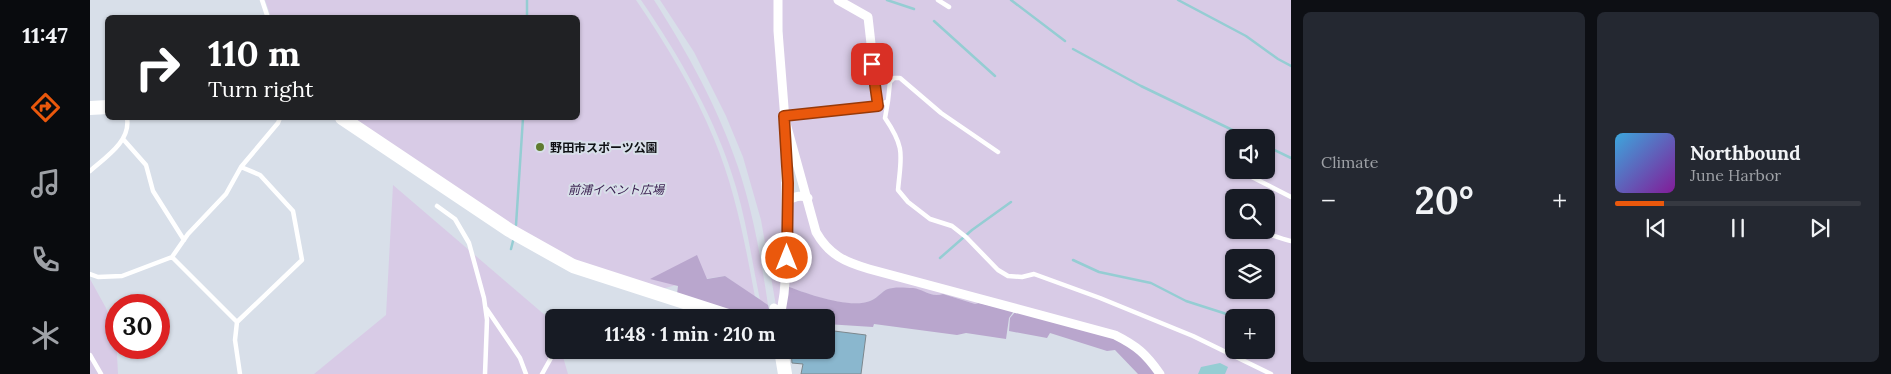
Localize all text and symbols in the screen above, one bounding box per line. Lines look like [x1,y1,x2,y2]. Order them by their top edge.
text: 11:47 [22,21,68,49]
text: 110 m [208,31,300,76]
icon: right [125,35,190,100]
pin [851,43,893,85]
icon: arrive [858,50,886,78]
text: Turn right [208,75,313,103]
icon: directions [28,90,63,125]
map controls [1225,129,1275,359]
button: sound [1225,129,1275,179]
place label: 野田市スポーツ公園 [550,140,658,155]
marker: 野田市スポーツ公園 [534,141,546,153]
text: Northbound [1690,141,1801,165]
text: Climate [1321,152,1378,172]
text: June Harbor [1690,165,1781,185]
icon: music [28,166,63,201]
text: 20° [1415,176,1473,224]
park label: 前浦イベント広場 [568,182,666,197]
text: − [1321,183,1336,219]
text: + [1552,183,1567,219]
button: search [1225,189,1275,239]
icon: previous [1642,214,1670,242]
icon: pause [1724,214,1752,242]
icon: next [1806,214,1834,242]
position arrow [760,231,812,283]
icon: phone [28,242,63,277]
button: layers [1225,249,1275,299]
speed limit sign: 30 [105,294,170,359]
button: + [1225,309,1275,359]
icon: climate [28,318,63,353]
text: 11:48 · 1 min · 210 m [605,322,775,346]

